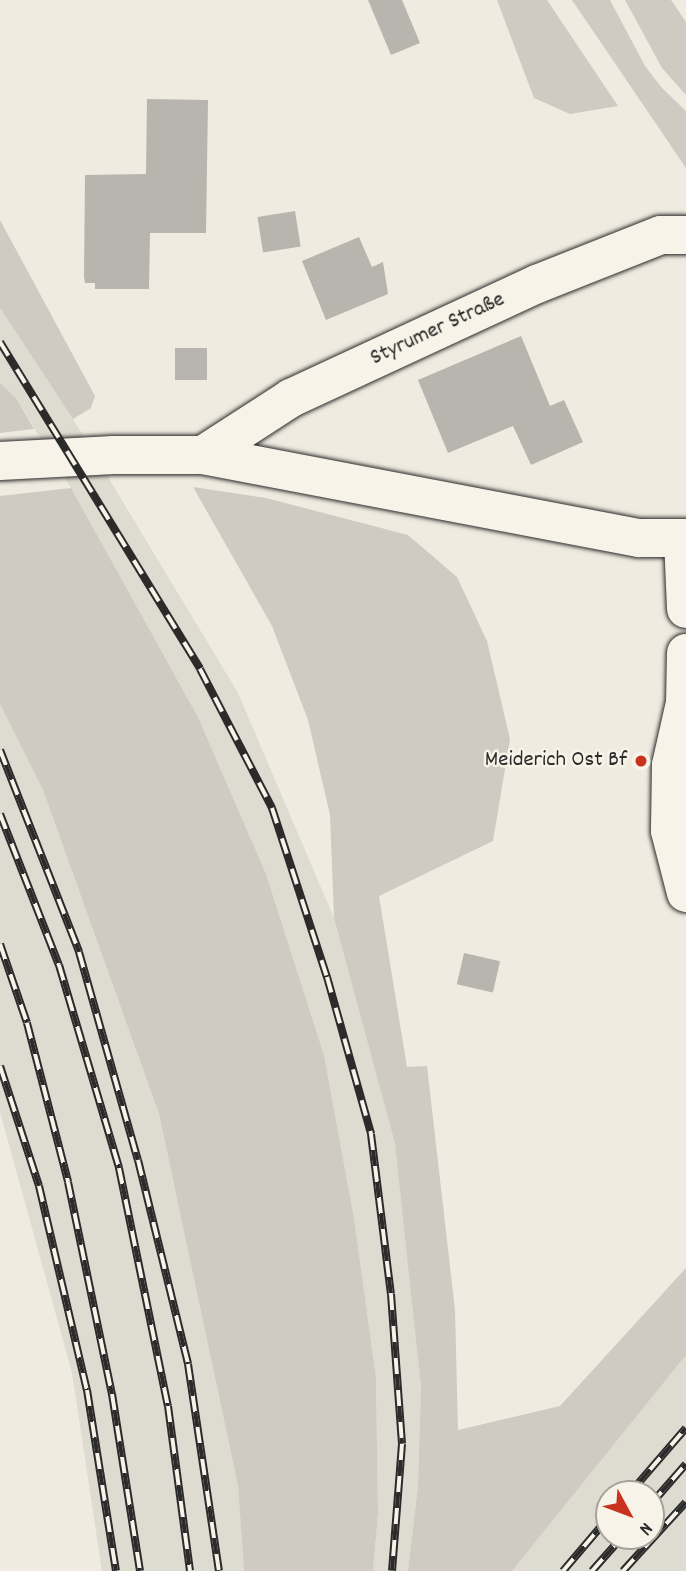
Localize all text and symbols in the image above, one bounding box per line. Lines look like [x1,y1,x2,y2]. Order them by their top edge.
street label: Styrumer Straße [366,287,510,373]
place label: Meiderich Ost Bf [485,747,627,775]
marker: Meiderich Ost Bf [633,753,649,769]
north arrow [595,1480,665,1550]
text: N [631,1515,658,1540]

